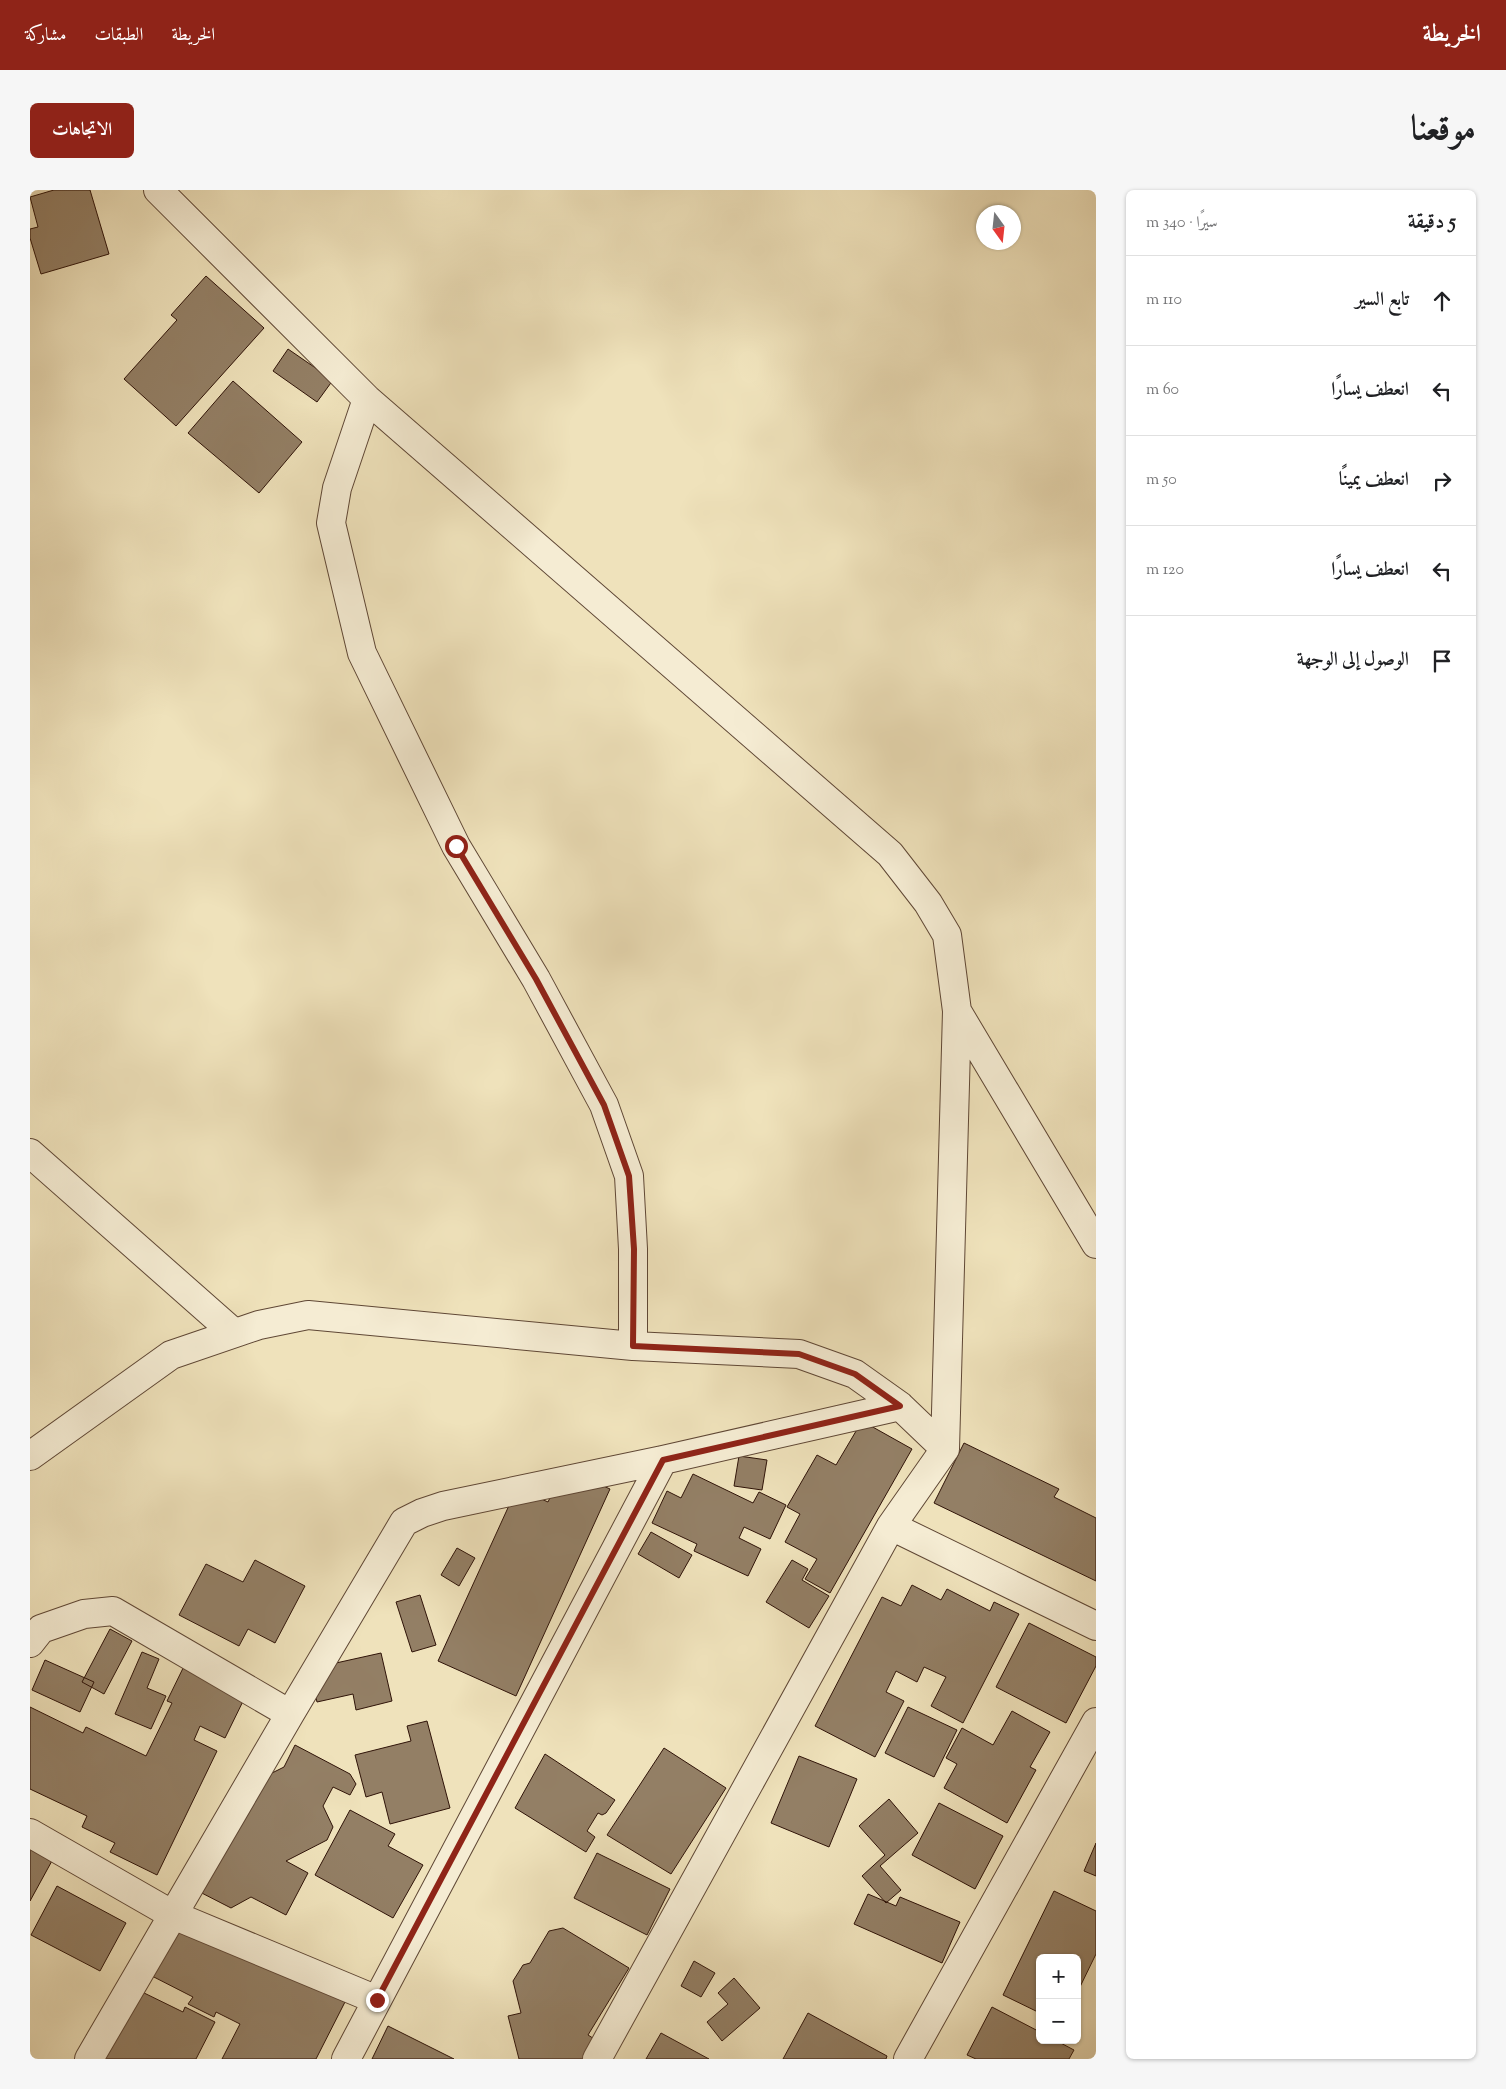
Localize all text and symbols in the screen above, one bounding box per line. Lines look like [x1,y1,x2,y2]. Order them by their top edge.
text: الخريطة [1423,18,1481,52]
text: مشاركة [25,23,66,49]
text: الطبقات [94,23,143,49]
text: الخريطة [171,23,215,49]
button: الاتجاهات [30,103,134,158]
text: موقعنا [1411,105,1476,156]
north arrow [976,205,1021,250]
text: 5 دقيقة [1408,208,1456,238]
text: سيرًا · 340 m [1146,212,1218,235]
text: تابع السير [1355,287,1409,314]
icon: ahead [1428,287,1456,315]
text: 110 m [1146,289,1182,312]
text: انعطف يسارًا [1331,377,1409,404]
icon: left [1428,377,1456,405]
text: 60 m [1146,379,1179,402]
text: انعطف يمينًا [1339,467,1409,494]
icon: right [1428,467,1456,495]
text: 50 m [1146,469,1177,492]
text: انعطف يسارًا [1331,557,1409,584]
icon: left [1428,557,1456,585]
text: 120 m [1146,559,1184,582]
text: الوصول إلى الوجهة [1297,647,1409,674]
icon: arrive [1428,647,1456,675]
route start [445,835,468,858]
map controls [1036,1954,1081,2044]
button: + [1036,1954,1081,1999]
route end [366,1989,389,2012]
button: − [1036,1999,1081,2044]

